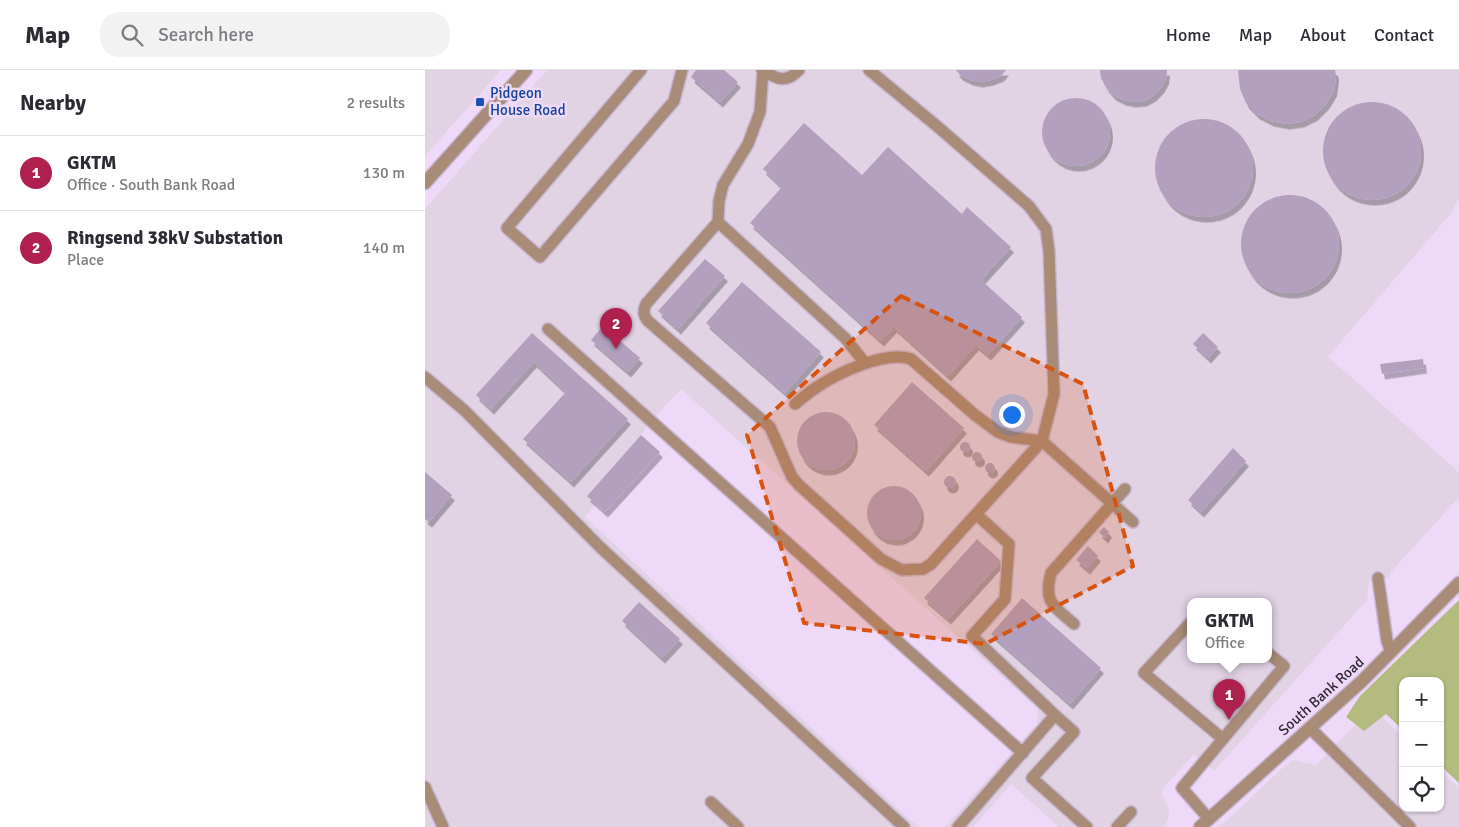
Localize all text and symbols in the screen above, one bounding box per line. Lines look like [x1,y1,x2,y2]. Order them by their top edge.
search box [100,12,450,57]
text: Map [25,20,70,50]
icon: search [118,21,146,49]
text: Search here [158,23,254,47]
text: Home [1166,24,1211,46]
text: Map [1239,24,1272,46]
text: About [1300,24,1346,46]
text: Contact [1374,24,1434,46]
place label: Pidgeon House Road [490,84,566,119]
text: Nearby [20,90,86,116]
text: 2 results [346,93,405,113]
marker: Pidgeon House Road [474,96,486,108]
text: GKTM [67,151,116,175]
text: 1 [32,163,40,183]
text: 130 m [363,163,405,183]
text: Office · South Bank Road [67,175,235,195]
text: Ringsend 38kV Substation [67,226,283,250]
text: 2 [32,238,40,258]
text: 140 m [363,238,405,258]
text: Place [67,250,104,270]
pin: 2 [600,308,632,349]
your location [999,402,1025,428]
popup [1187,598,1272,663]
text: GKTM [1205,609,1254,633]
text: Office [1205,633,1245,653]
street label: South Bank Road [1275,653,1368,739]
map controls [1399,677,1444,812]
button: + [1399,677,1444,722]
pin: 1 [1213,679,1245,720]
button: − [1399,722,1444,767]
button: locate [1399,767,1444,812]

